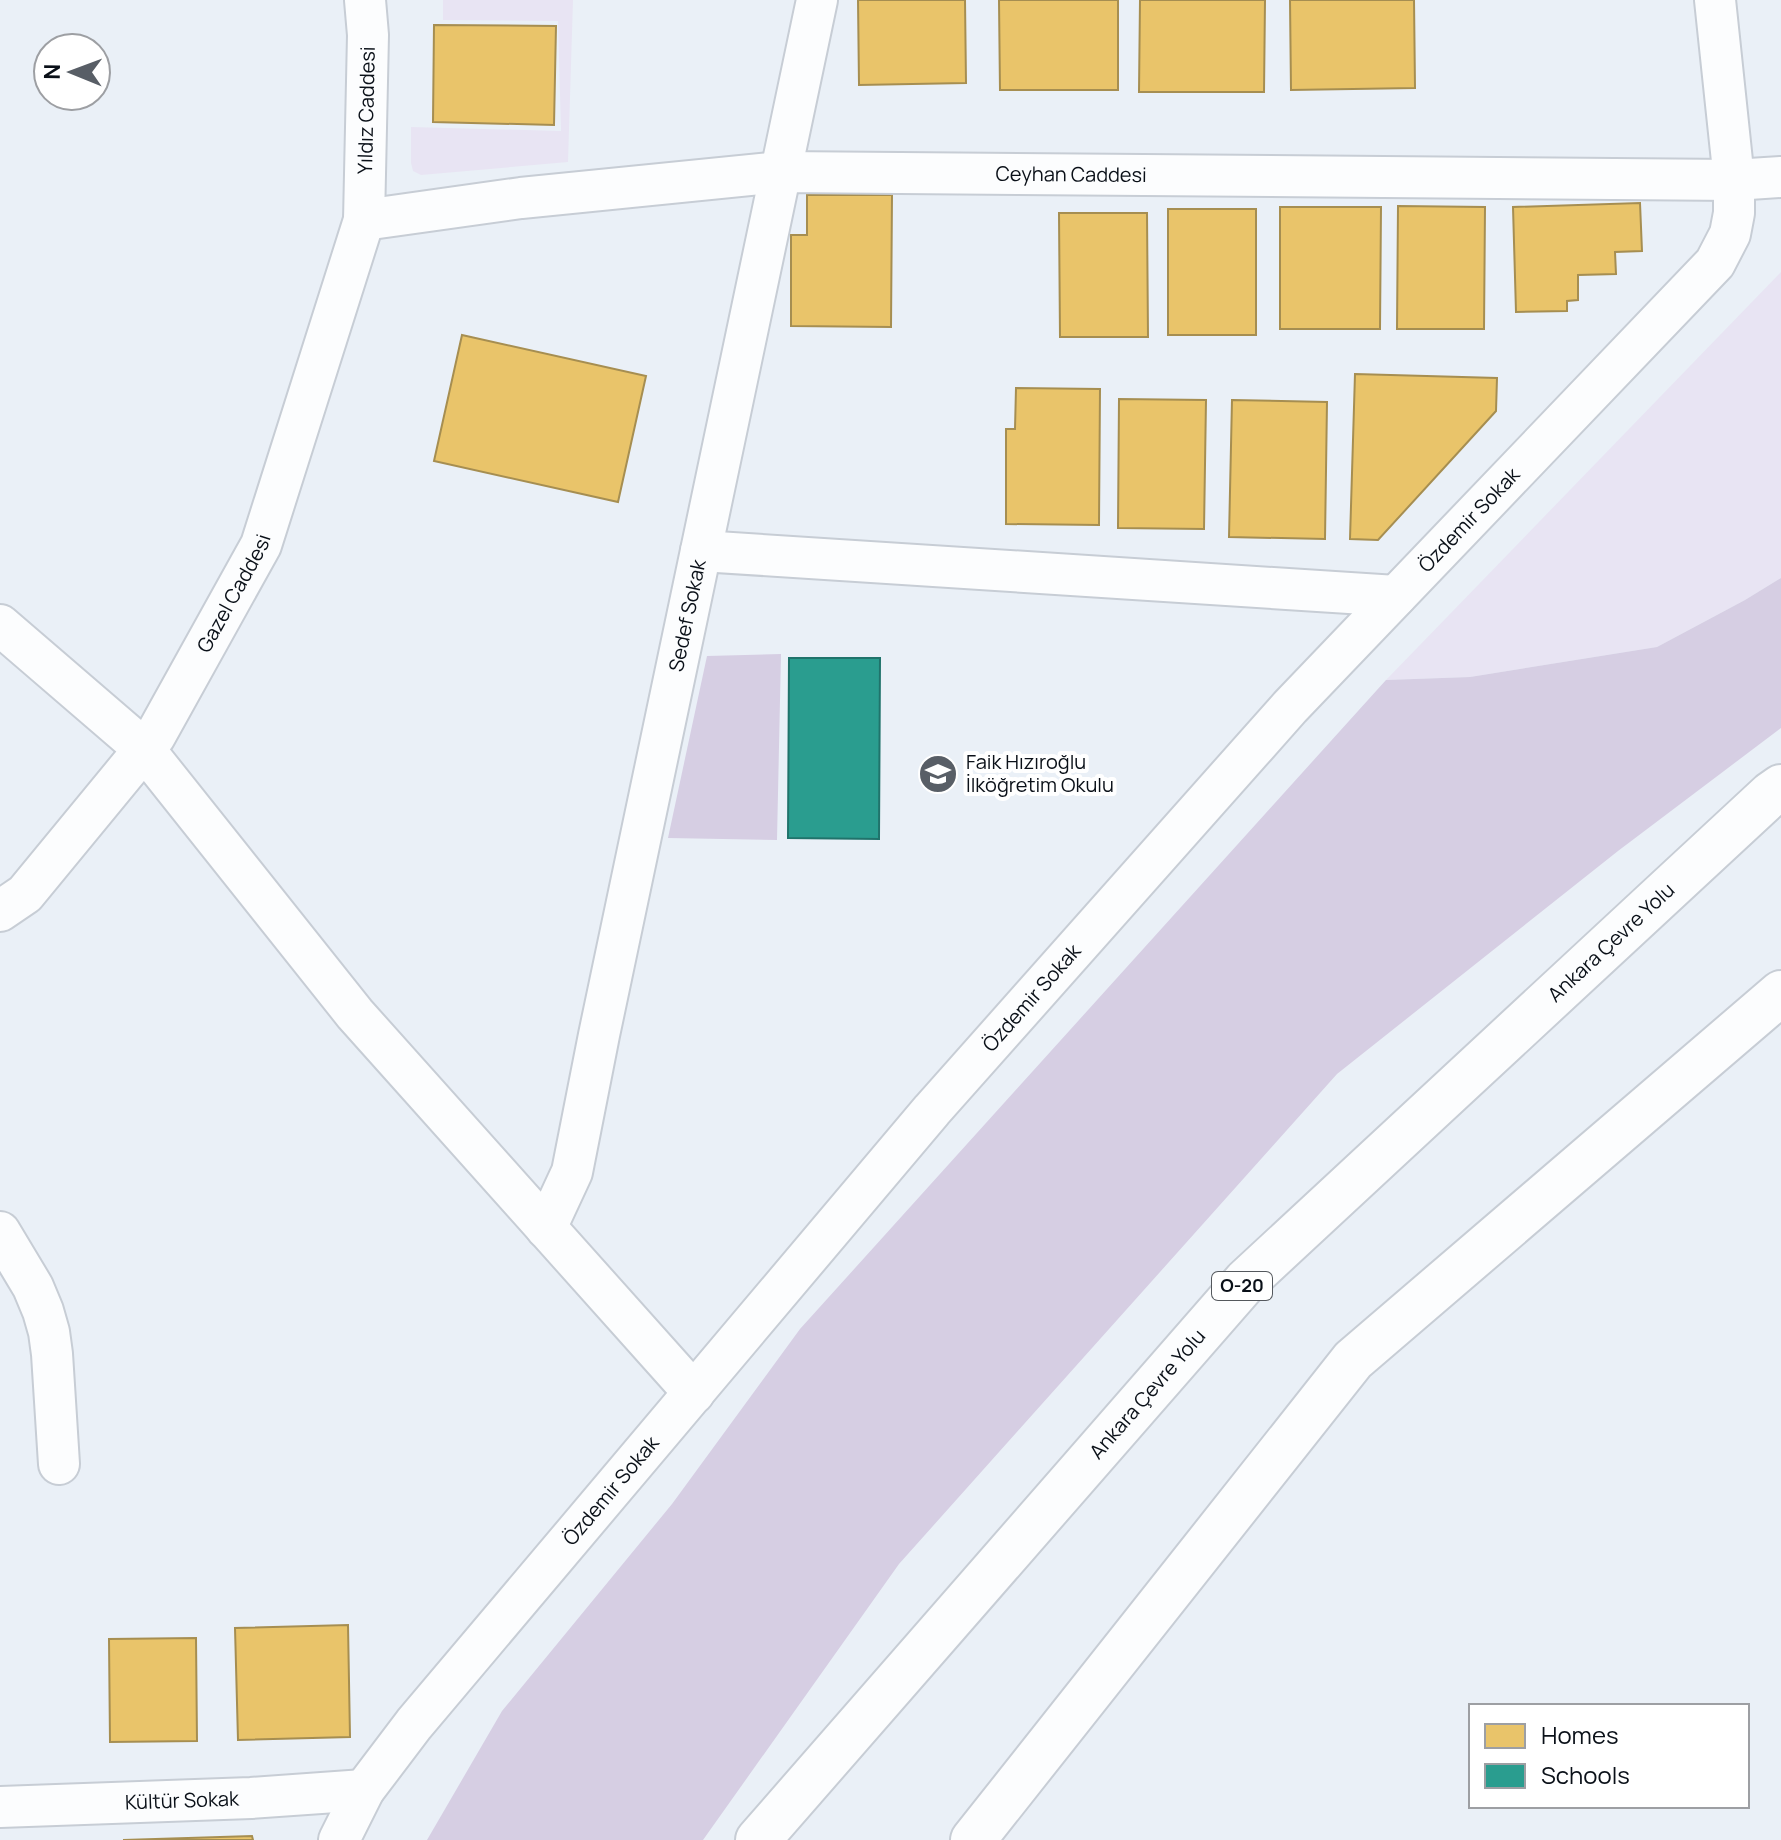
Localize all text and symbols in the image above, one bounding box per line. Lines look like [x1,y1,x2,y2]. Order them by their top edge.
north arrow [32,32,112,112]
street label: Yıldız Caddesi [351,46,381,174]
text: N [37,63,67,80]
street label: Ceyhan Caddesi [995,160,1147,188]
street label: Özdemir Sokak [1412,461,1526,578]
street label: Gazel Caddesi [190,531,277,657]
street label: Sedef Sokak [662,556,712,674]
place label: Faik Hızıroğlu İlköğretim Okulu [966,748,1114,798]
school or university icon: Faik Hızıroğlu İlköğretim Okulu [917,753,959,795]
street label: Ankara Çevre Yolu [1541,876,1680,1008]
street label: Özdemir Sokak [976,937,1087,1057]
road number: O-20 [1212,1272,1272,1300]
street label: Ankara Çevre Yolu [1083,1323,1211,1464]
street label: Özdemir Sokak [556,1429,665,1551]
legend [1469,1704,1749,1808]
text: Homes [1541,1718,1619,1751]
text: Schools [1541,1758,1630,1791]
street label: Kültür Sokak [124,1784,240,1816]

